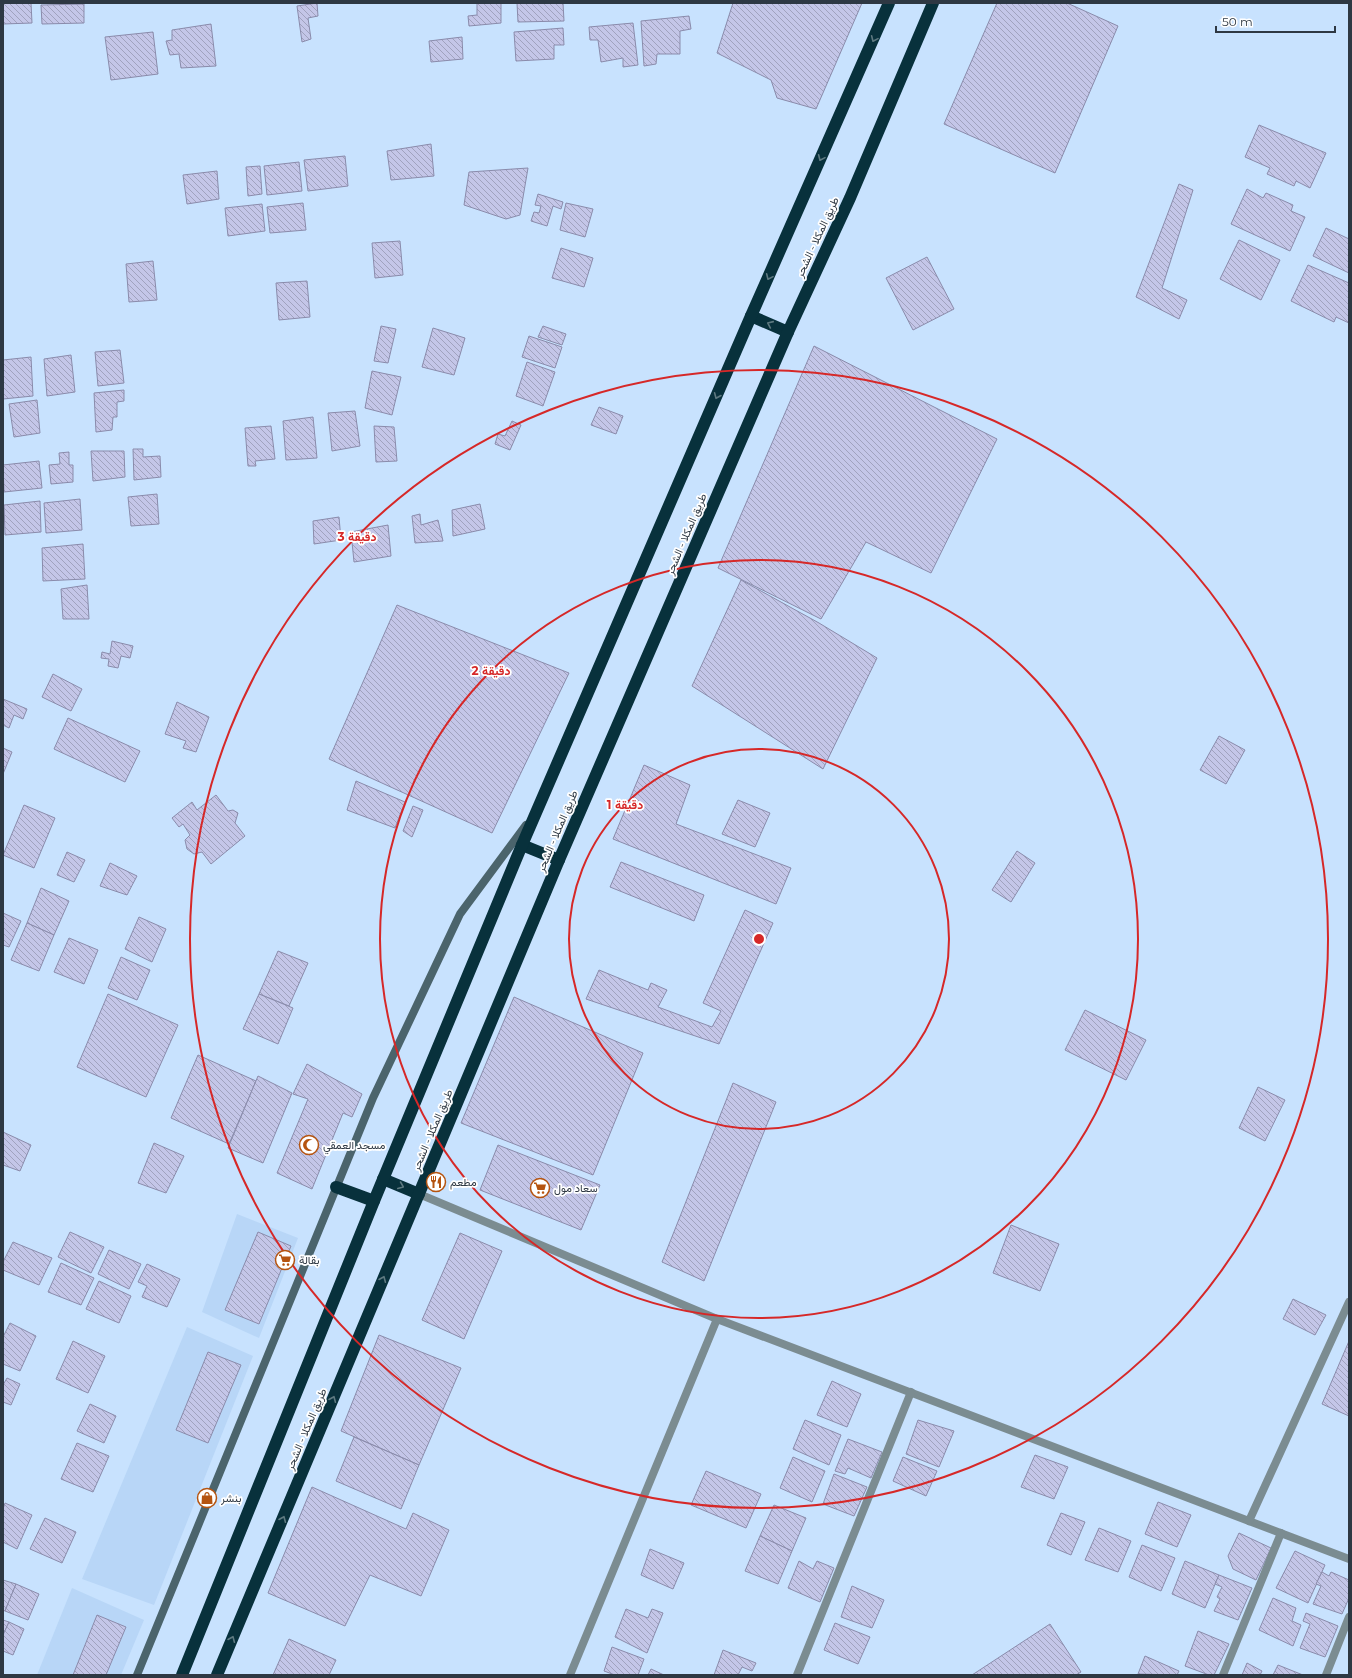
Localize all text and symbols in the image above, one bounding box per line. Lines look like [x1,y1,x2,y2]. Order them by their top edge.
scale bar [1216,8,1335,34]
text: 50 m [1222,14,1253,29]
one-way arrow [870,35,878,42]
one-way arrow [818,153,826,161]
street label: طريق المكلا - الشحر [792,195,842,280]
one-way arrow [766,272,774,280]
one-way arrow [766,321,773,329]
one-way arrow [714,391,722,399]
street label: طريق المكلا - الشحر [662,491,709,578]
text: 3 دقيقة [337,529,376,544]
text: 2 دقيقة [472,663,510,678]
street label: طريق المكلا - الشحر [533,788,580,875]
text: 1 دقيقة [607,797,643,812]
centre of rings [752,932,766,946]
street label: طريق المكلا - الشحر [408,1087,455,1174]
mosque icon: مسجد العمقي [298,1134,320,1156]
place label: مسجد العمقي [323,1138,385,1155]
restaurant icon: مطعم [425,1171,447,1193]
place label: مطعم [450,1175,477,1190]
supermarket icon: سعاد مول [529,1177,551,1199]
place label: سعاد مول [554,1181,598,1195]
one-way arrow [398,1182,405,1190]
supermarket icon: بقالة [274,1249,296,1271]
place label: بقالة [299,1253,319,1267]
one-way arrow [379,1276,387,1283]
street label: طريق المكلا - الشحر [282,1386,329,1473]
one-way arrow [328,1396,336,1404]
shop icon: بنشر [196,1487,218,1509]
place label: بنشر [220,1491,242,1505]
one-way arrow [278,1516,286,1523]
one-way arrow [228,1636,236,1643]

